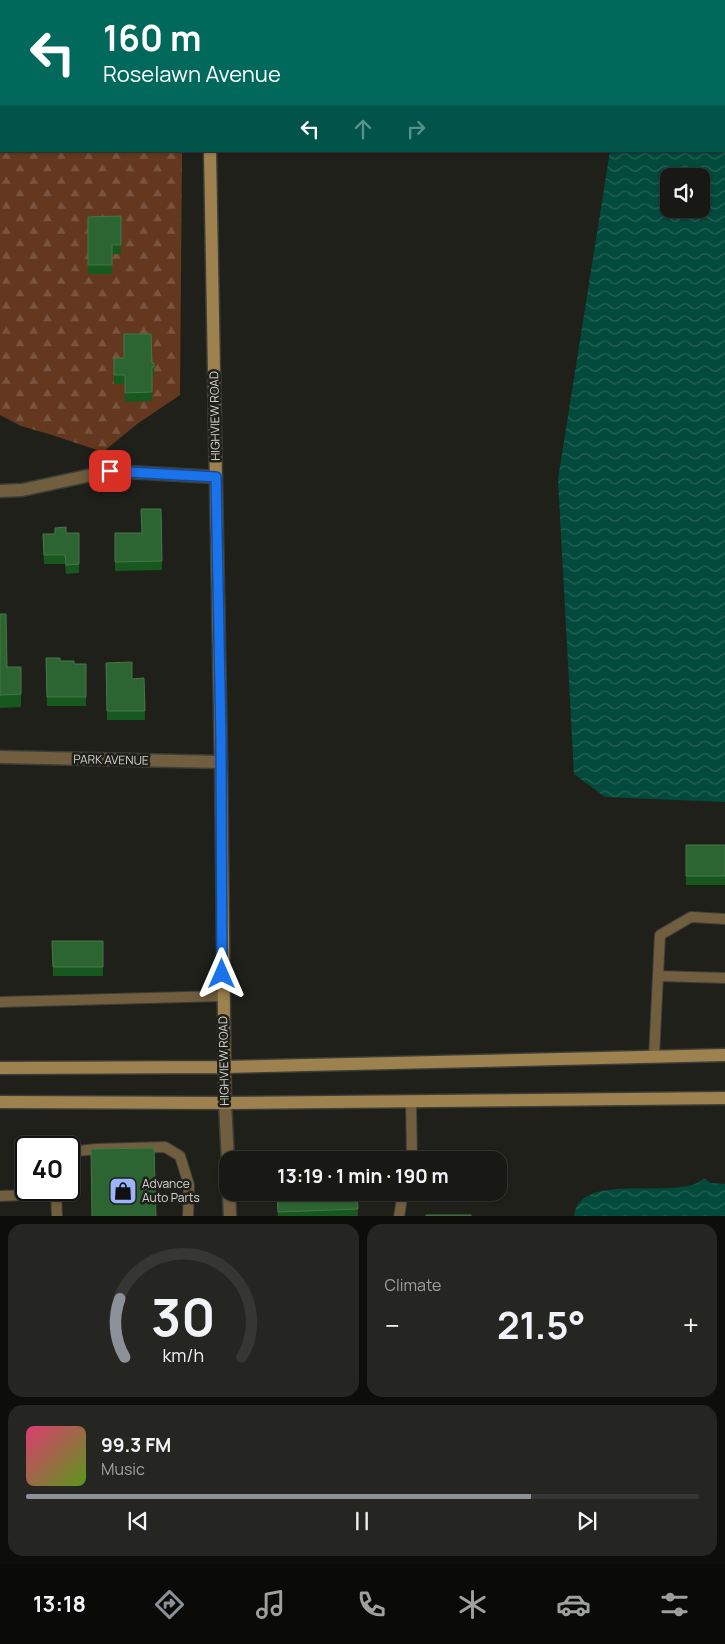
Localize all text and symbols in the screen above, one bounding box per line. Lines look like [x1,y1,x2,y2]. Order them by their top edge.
text: 160 m [103,14,202,62]
icon: left [20,20,85,85]
text: Roselawn Avenue [103,59,281,89]
icon: left [296,115,324,143]
icon: ahead [349,115,377,143]
icon: right [402,115,430,143]
map controls [660,168,710,218]
button: sound [660,168,710,218]
street label: HIGHVIEW ROAD [205,371,224,461]
pin [89,450,131,492]
icon: arrive [96,457,124,485]
street label: PARK AVENUE [73,750,149,769]
position arrow [195,947,247,999]
street label: HIGHVIEW ROAD [214,1016,233,1106]
speed limit sign: 40 [15,1136,80,1201]
text: 13:19 · 1 min · 190 m [277,1163,449,1189]
place label: Advance Auto Parts [142,1175,200,1206]
shop icon: Advance Auto Parts [108,1176,138,1206]
text: Climate [385,1274,441,1296]
text: 30 [151,1281,215,1352]
text: 21.5° [497,1298,586,1350]
text: − [385,1306,400,1344]
text: + [683,1306,699,1344]
text: km/h [162,1343,204,1367]
text: 99.3 FM [101,1432,171,1458]
text: Music [101,1458,145,1480]
icon: previous [124,1507,152,1535]
icon: pause [348,1507,376,1535]
icon: next [573,1507,601,1535]
icon: directions [152,1587,187,1622]
icon: music [253,1587,288,1622]
icon: phone [354,1587,389,1622]
icon: climate [455,1587,490,1622]
icon: car [556,1587,591,1622]
icon: filters [657,1587,692,1622]
text: 13:18 [33,1589,86,1619]

